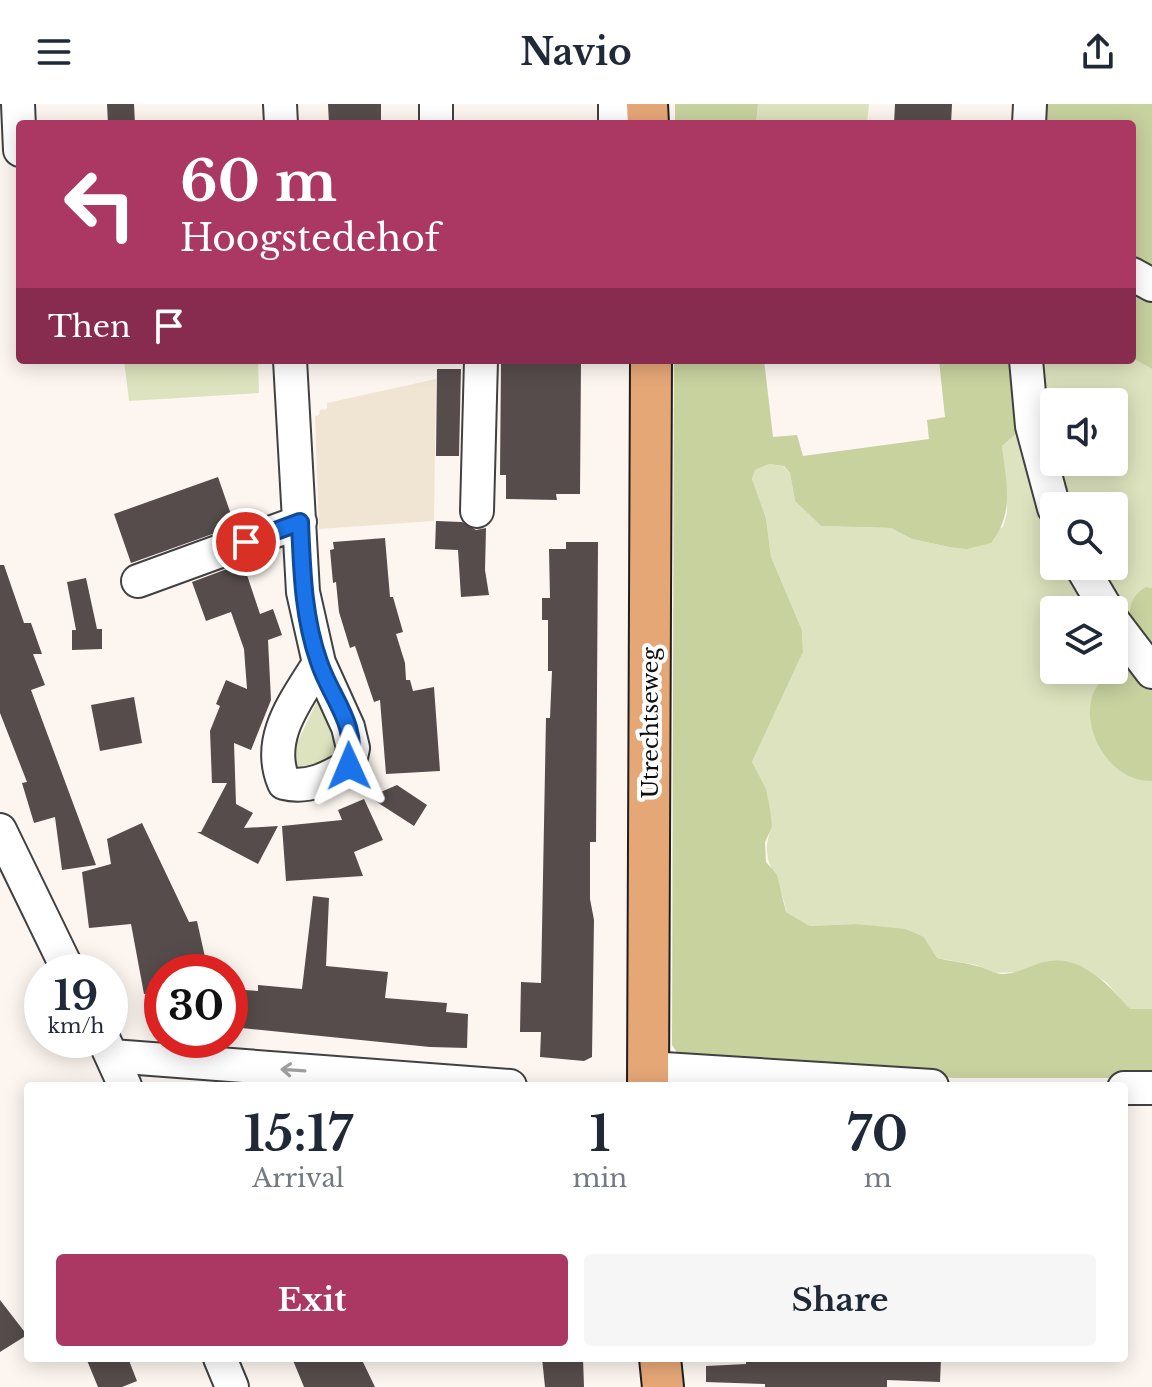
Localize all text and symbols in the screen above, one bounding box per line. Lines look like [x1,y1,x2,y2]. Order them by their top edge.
icon: menu [32,30,76,74]
text: Navio [520,30,632,75]
icon: share [1076,30,1120,74]
text: 60 m [180,147,337,216]
icon: left [48,152,152,256]
text: Hoogstedehof [180,216,440,261]
icon: arrive [147,304,191,348]
text: Then [48,308,131,345]
map controls [1040,388,1128,684]
button: sound [1040,388,1128,476]
button: search [1040,492,1128,580]
pin [212,508,280,576]
icon: arrive [224,520,268,564]
button: layers [1040,596,1128,684]
street label: Utrechtseweg [637,647,664,799]
position arrow [307,724,391,808]
speed limit sign: 30 [144,954,248,1058]
text: 19 [54,971,98,1021]
text: km/h [48,1014,104,1038]
one-way arrow [280,1062,307,1077]
text: 15:17 [244,1104,353,1164]
text: 1 [589,1104,610,1164]
text: 70 [847,1104,908,1164]
text: Arrival [252,1162,344,1194]
text: min [573,1162,627,1194]
text: m [864,1162,892,1194]
button: Exit [56,1254,568,1346]
button: Share [584,1254,1096,1346]

